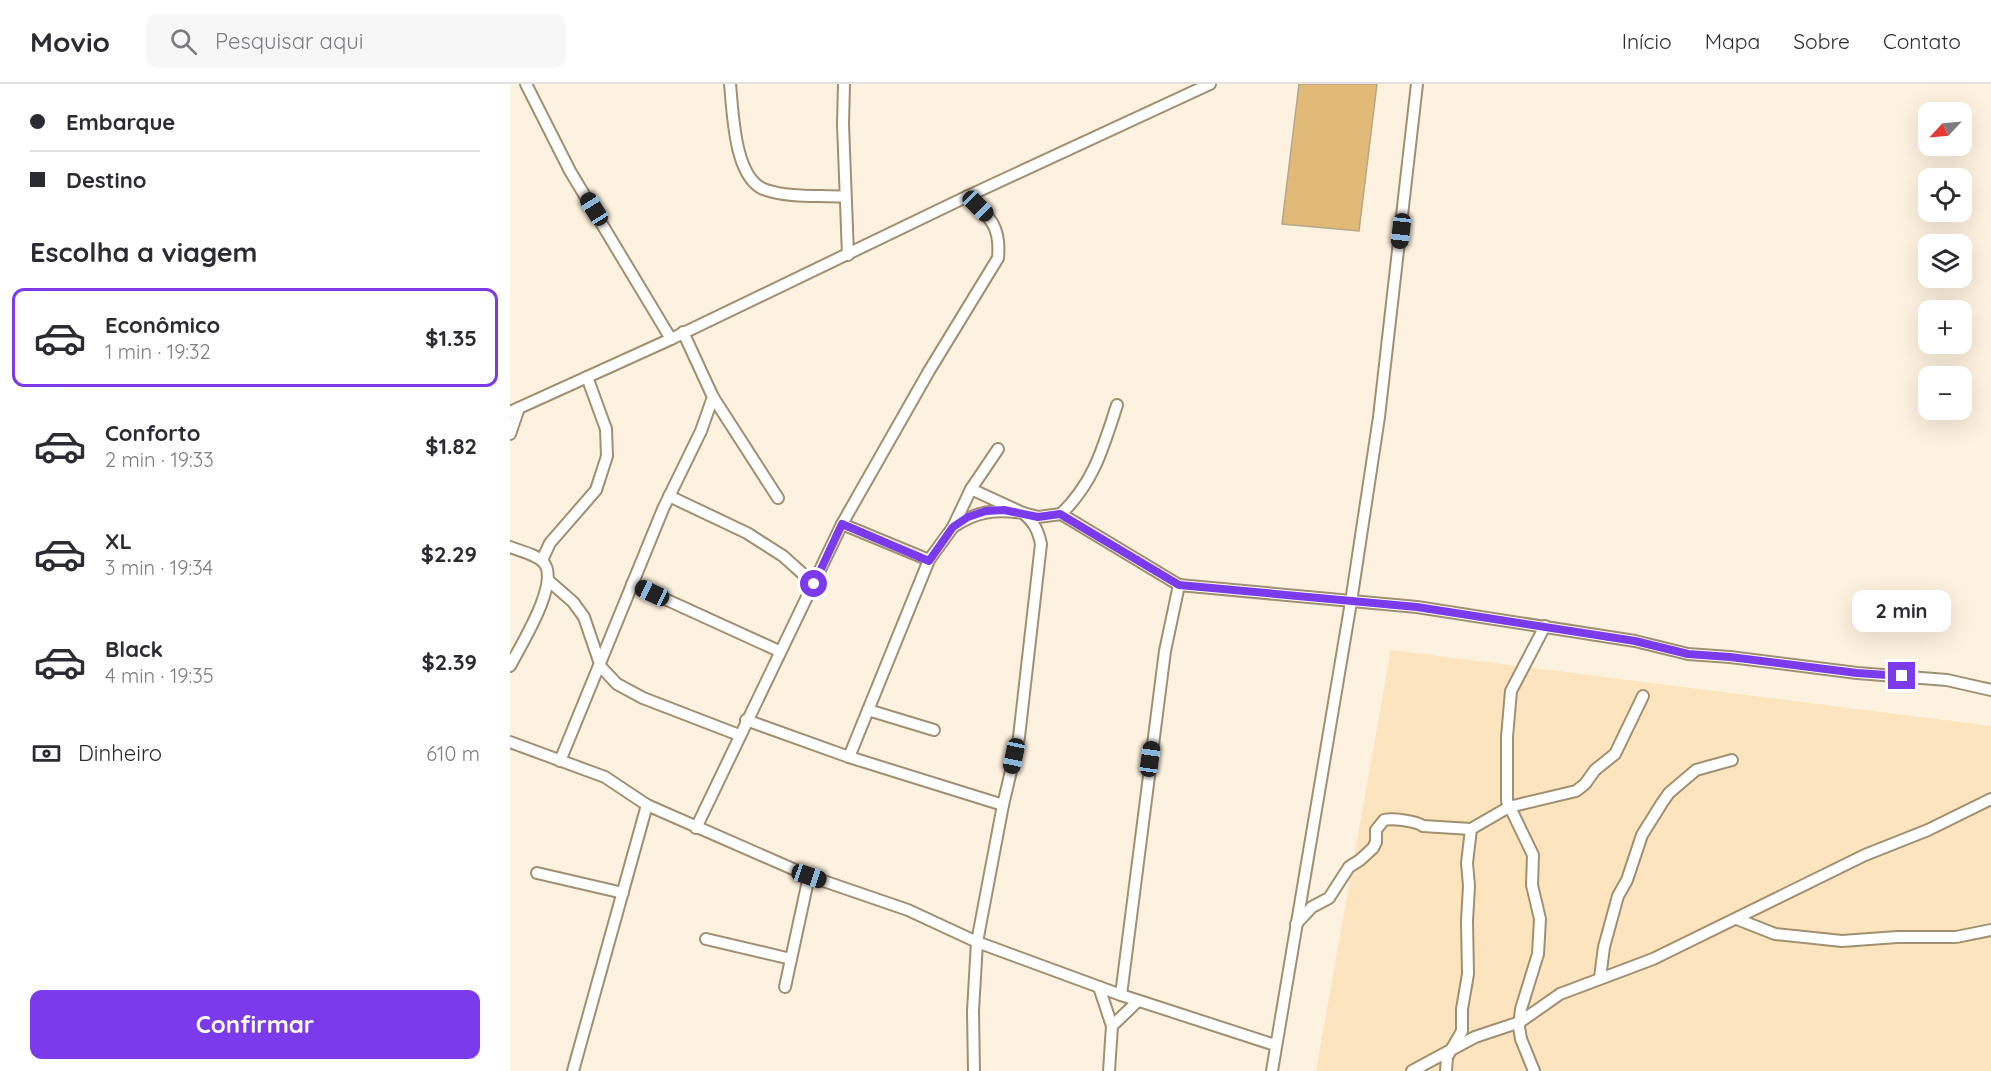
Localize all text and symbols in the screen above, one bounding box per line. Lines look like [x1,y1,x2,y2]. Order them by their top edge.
search box [146,14,566,68]
text: Movio [30,24,110,59]
icon: search [167,25,200,58]
text: Pesquisar aqui [215,27,363,55]
text: Início [1622,28,1672,54]
text: Mapa [1705,28,1760,54]
text: Sobre [1793,28,1850,54]
text: Contato [1883,28,1961,54]
north arrow [1918,102,1972,156]
map controls [1918,102,1972,420]
text: Embarque [66,108,175,136]
text: Destino [66,166,147,194]
button: locate [1918,168,1972,222]
car [959,187,997,225]
car [577,189,611,229]
car [1390,212,1412,250]
button: layers [1918,234,1972,288]
text: Escolha a viagem [30,235,258,269]
button: + [1918,300,1972,354]
icon: car [33,311,87,365]
text: Econômico [105,311,220,339]
text: $1.35 [425,324,477,352]
text: 1 min · 19:32 [105,339,211,364]
button: − [1918,366,1972,420]
icon: car [33,419,87,473]
text: Conforto [105,419,200,447]
text: $1.82 [425,432,477,460]
text: 2 min · 19:33 [105,447,214,472]
icon: car [33,527,87,581]
text: XL [105,527,132,555]
text: $2.29 [421,540,477,568]
text: 3 min · 19:34 [105,555,213,580]
route start [800,570,827,597]
car [632,577,672,609]
callout: 2 min [1852,589,1952,631]
text: 2 min [1875,598,1928,623]
icon: car [33,635,87,689]
text: Black [105,635,163,663]
text: $2.39 [422,648,477,676]
route end [1888,662,1915,689]
text: 4 min · 19:35 [105,663,214,688]
icon: cash [30,737,63,770]
car [1001,737,1027,775]
text: Dinheiro [78,739,162,767]
car [1139,740,1161,778]
text: 610 m [426,741,480,766]
car [789,862,829,890]
button: Confirmar [30,990,480,1059]

